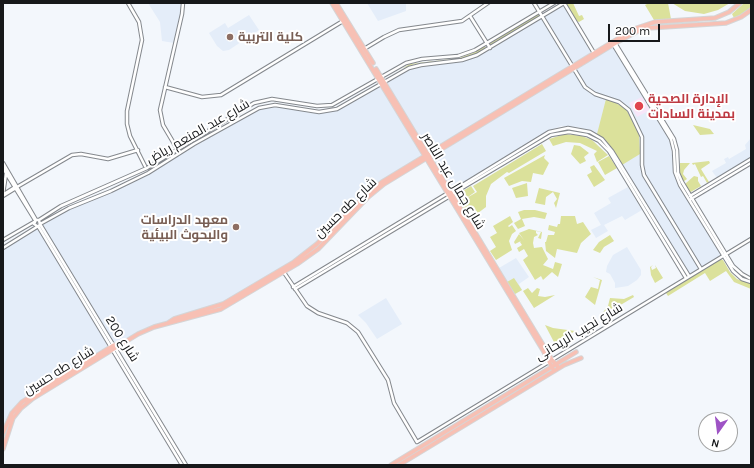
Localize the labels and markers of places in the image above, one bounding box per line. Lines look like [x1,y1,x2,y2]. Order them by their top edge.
place label: كلية التربية [238,29,303,45]
marker: كلية التربية [225,32,235,42]
place label: الإدارة الصحية بمدينة السادات [648,91,735,122]
marker: الإدارة الصحية بمدينة السادات [633,100,645,112]
place label: معهد الدراسات والبحوث البيئية [141,212,228,243]
marker: معهد الدراسات والبحوث البيئية [231,222,241,232]

